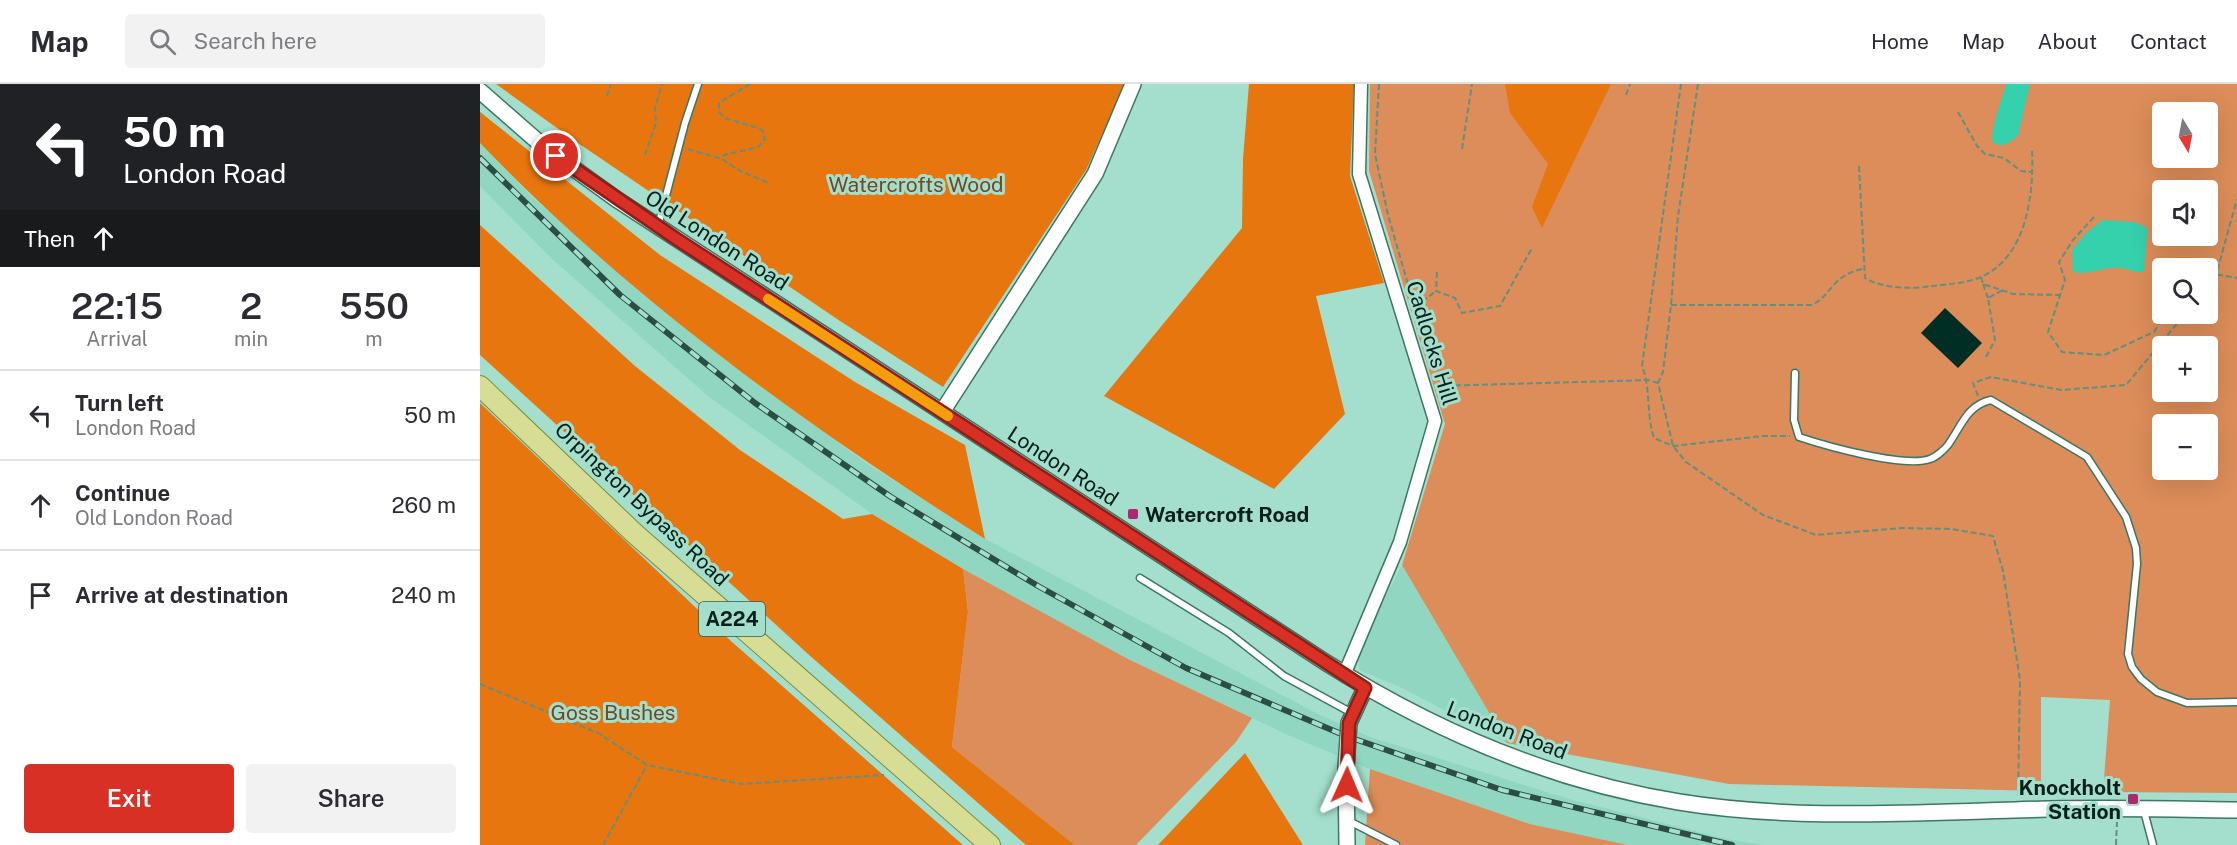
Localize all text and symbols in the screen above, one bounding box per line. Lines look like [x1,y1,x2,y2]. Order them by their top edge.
search box [125,14,545,68]
text: Map [30,25,89,58]
icon: search [146,25,179,58]
text: Search here [194,28,317,54]
text: Home [1871,29,1929,54]
text: Map [1962,29,2005,54]
text: About [2038,29,2097,54]
text: Contact [2130,29,2207,54]
north arrow [2152,102,2218,168]
map controls [2152,102,2218,480]
text: 50 m [123,107,226,156]
icon: left [24,108,102,186]
pin [530,130,581,181]
icon: arrive [539,139,572,172]
text: London Road [123,157,286,189]
park label: Watercrofts Wood [828,172,1004,197]
button: sound [2152,180,2218,246]
street label: Old London Road [641,184,793,296]
icon: ahead [87,222,120,255]
text: Then [24,226,75,252]
button: search [2152,258,2218,324]
street label: Cadlocks Hill [1401,278,1463,408]
text: 22:15 [71,285,163,327]
text: 2 [240,285,262,327]
text: 550 [339,285,409,327]
text: Arrival [86,327,148,351]
text: min [234,327,268,351]
text: m [365,327,383,351]
button: + [2152,336,2218,402]
text: Turn left [75,390,164,416]
icon: left [24,399,57,432]
text: 50 m [404,402,456,428]
button: − [2152,414,2218,480]
text: London Road [75,416,196,440]
street label: Orpington Bypass Road [550,417,734,591]
street label: London Road [1003,421,1123,511]
text: Continue [75,480,170,506]
icon: ahead [24,489,57,522]
text: 260 m [391,492,456,518]
place label: Watercroft Road [1145,502,1309,527]
text: Old London Road [75,506,233,530]
marker: Watercroft Road [1126,507,1140,521]
icon: arrive [24,579,57,612]
text: Arrive at destination [75,582,288,608]
text: 240 m [391,582,456,608]
road number: A224 [699,602,765,636]
street label: London Road [1443,696,1571,764]
park label: Goss Bushes [551,700,675,725]
position arrow [1315,753,1379,817]
button: Exit [24,764,234,833]
button: Share [246,764,456,833]
place label: Knockholt Station [2018,775,2121,824]
marker: Knockholt Station [2126,792,2140,806]

